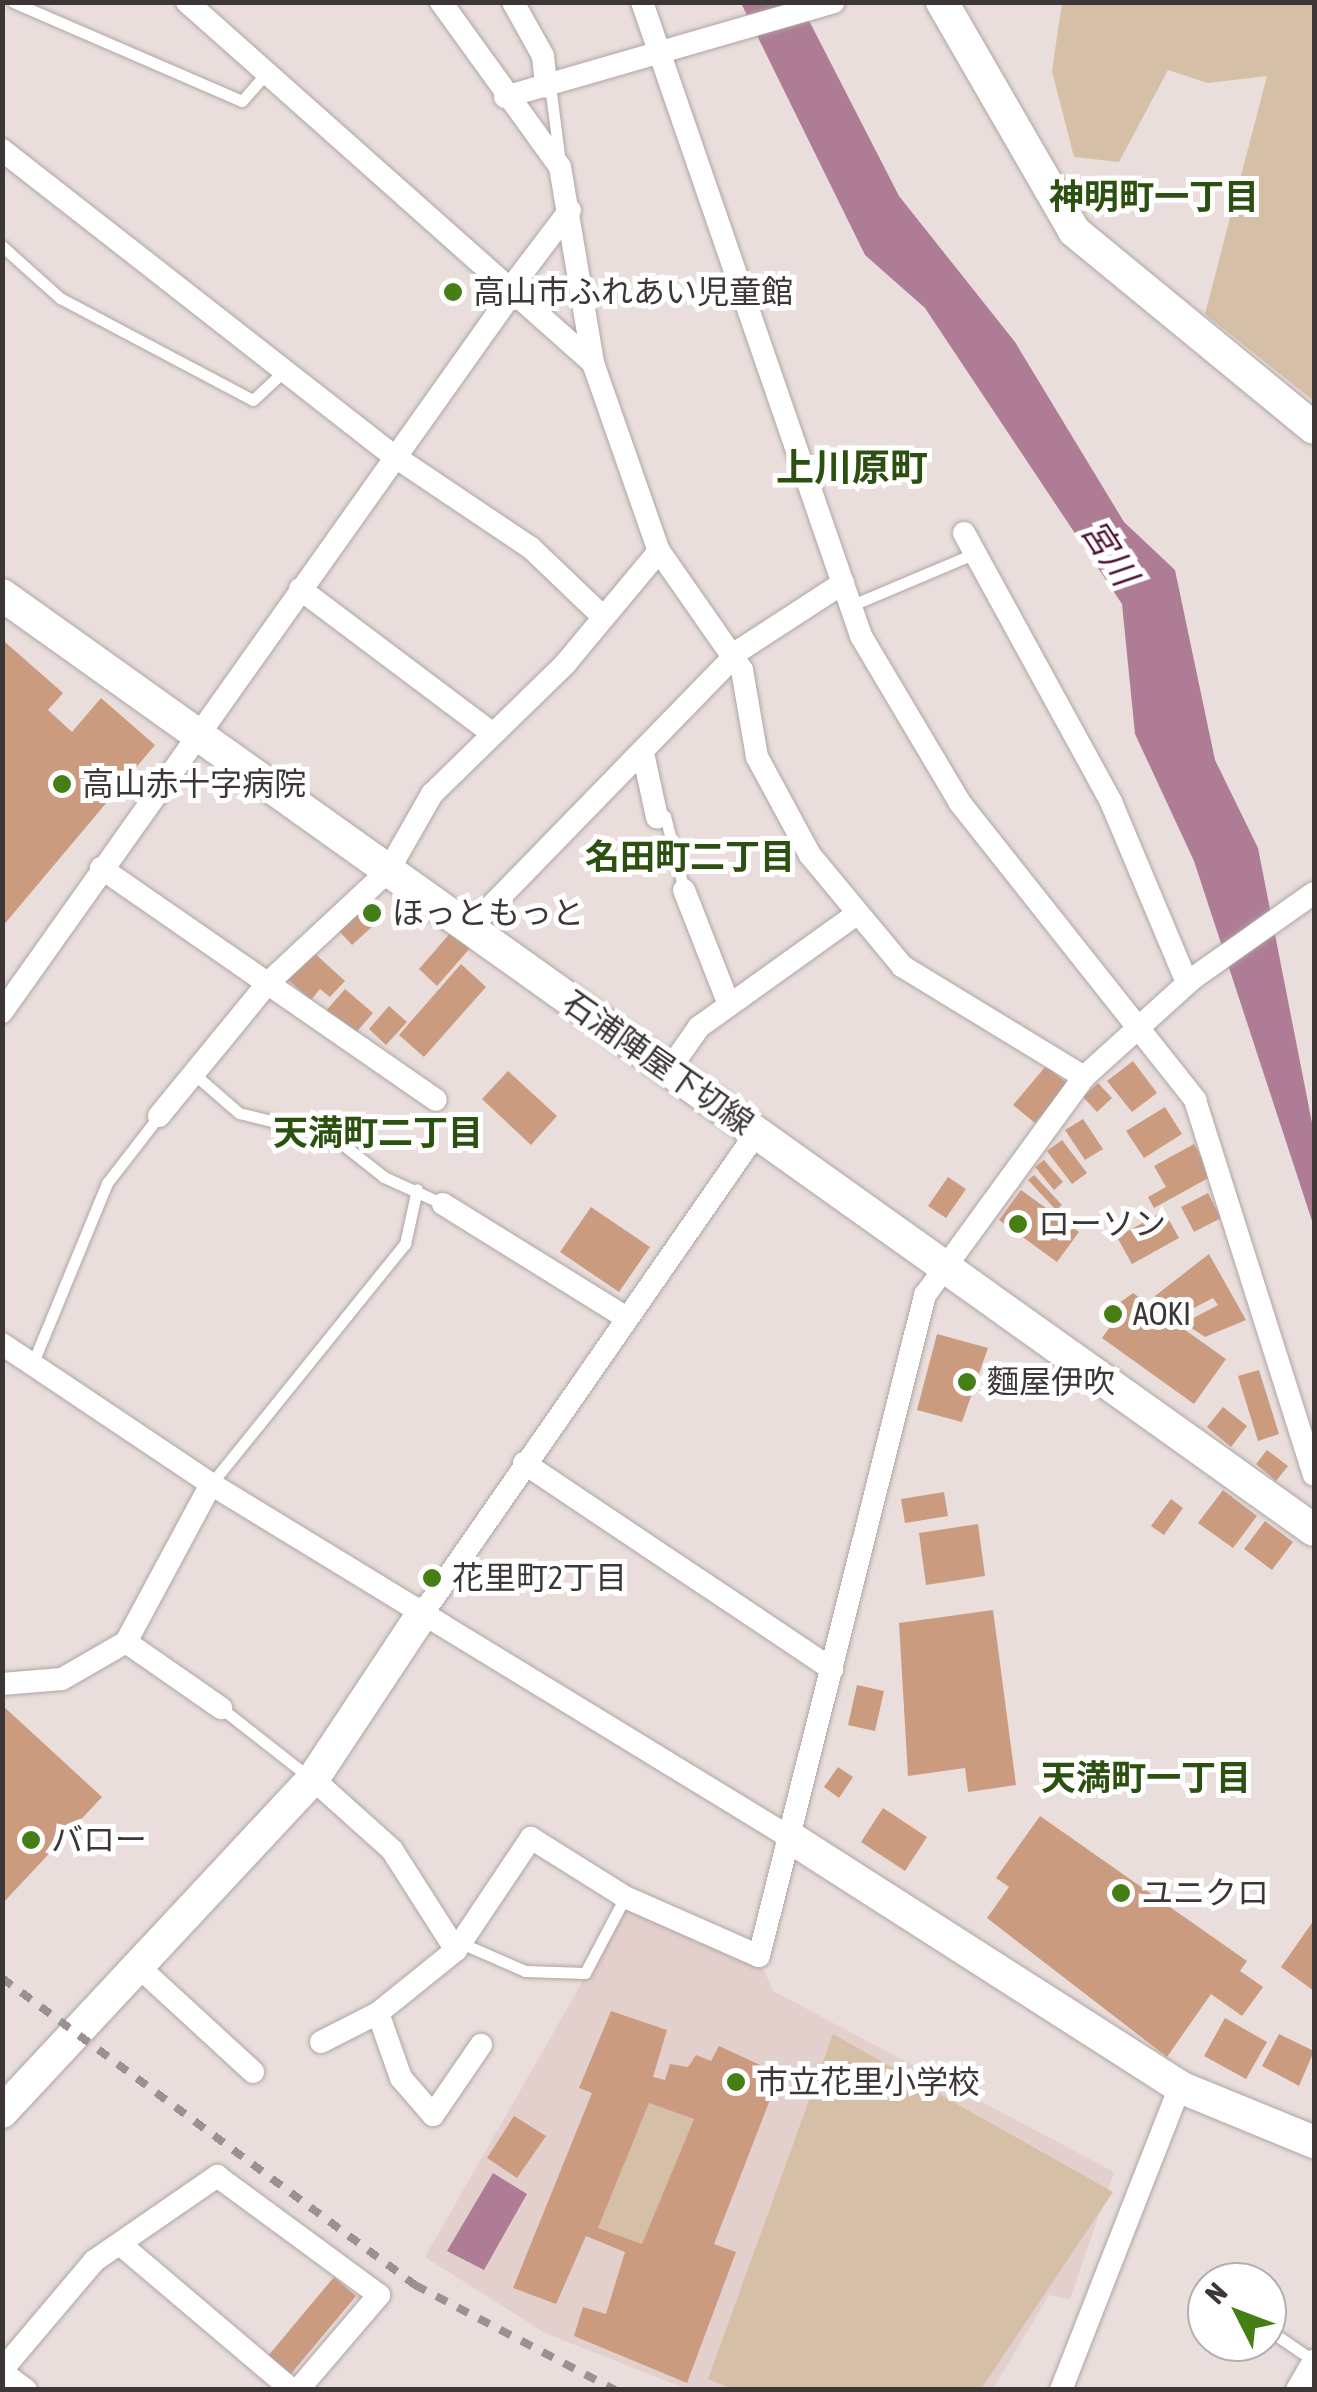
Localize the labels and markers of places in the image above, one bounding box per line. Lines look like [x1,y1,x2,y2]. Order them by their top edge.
place label: 高山市ふれあい児童館 [473,273,793,311]
marker: 高山市ふれあい児童館 [442,281,464,303]
place label: 高山赤十字病院 [82,765,306,803]
marker: 高山赤十字病院 [51,773,73,795]
place label: ほっともっと [392,894,584,932]
marker: ほっともっと [361,902,383,924]
place label: ローソン [1038,1205,1166,1243]
marker: ローソン [1007,1213,1029,1235]
place label: AOKI [1133,1295,1191,1333]
marker: AOKI [1102,1303,1124,1325]
place label: 麵屋伊吹 [987,1363,1115,1401]
marker: 麵屋伊吹 [956,1371,978,1393]
place label: 花里町2丁目 [452,1559,627,1597]
marker: 花里町2丁目 [421,1567,443,1589]
place label: バロー [51,1821,147,1859]
marker: バロー [20,1829,42,1851]
place label: ユニクロ [1141,1874,1269,1912]
marker: ユニクロ [1110,1882,1132,1904]
place label: 市立花里小学校 [756,2063,980,2101]
marker: 市立花里小学校 [725,2071,747,2093]

